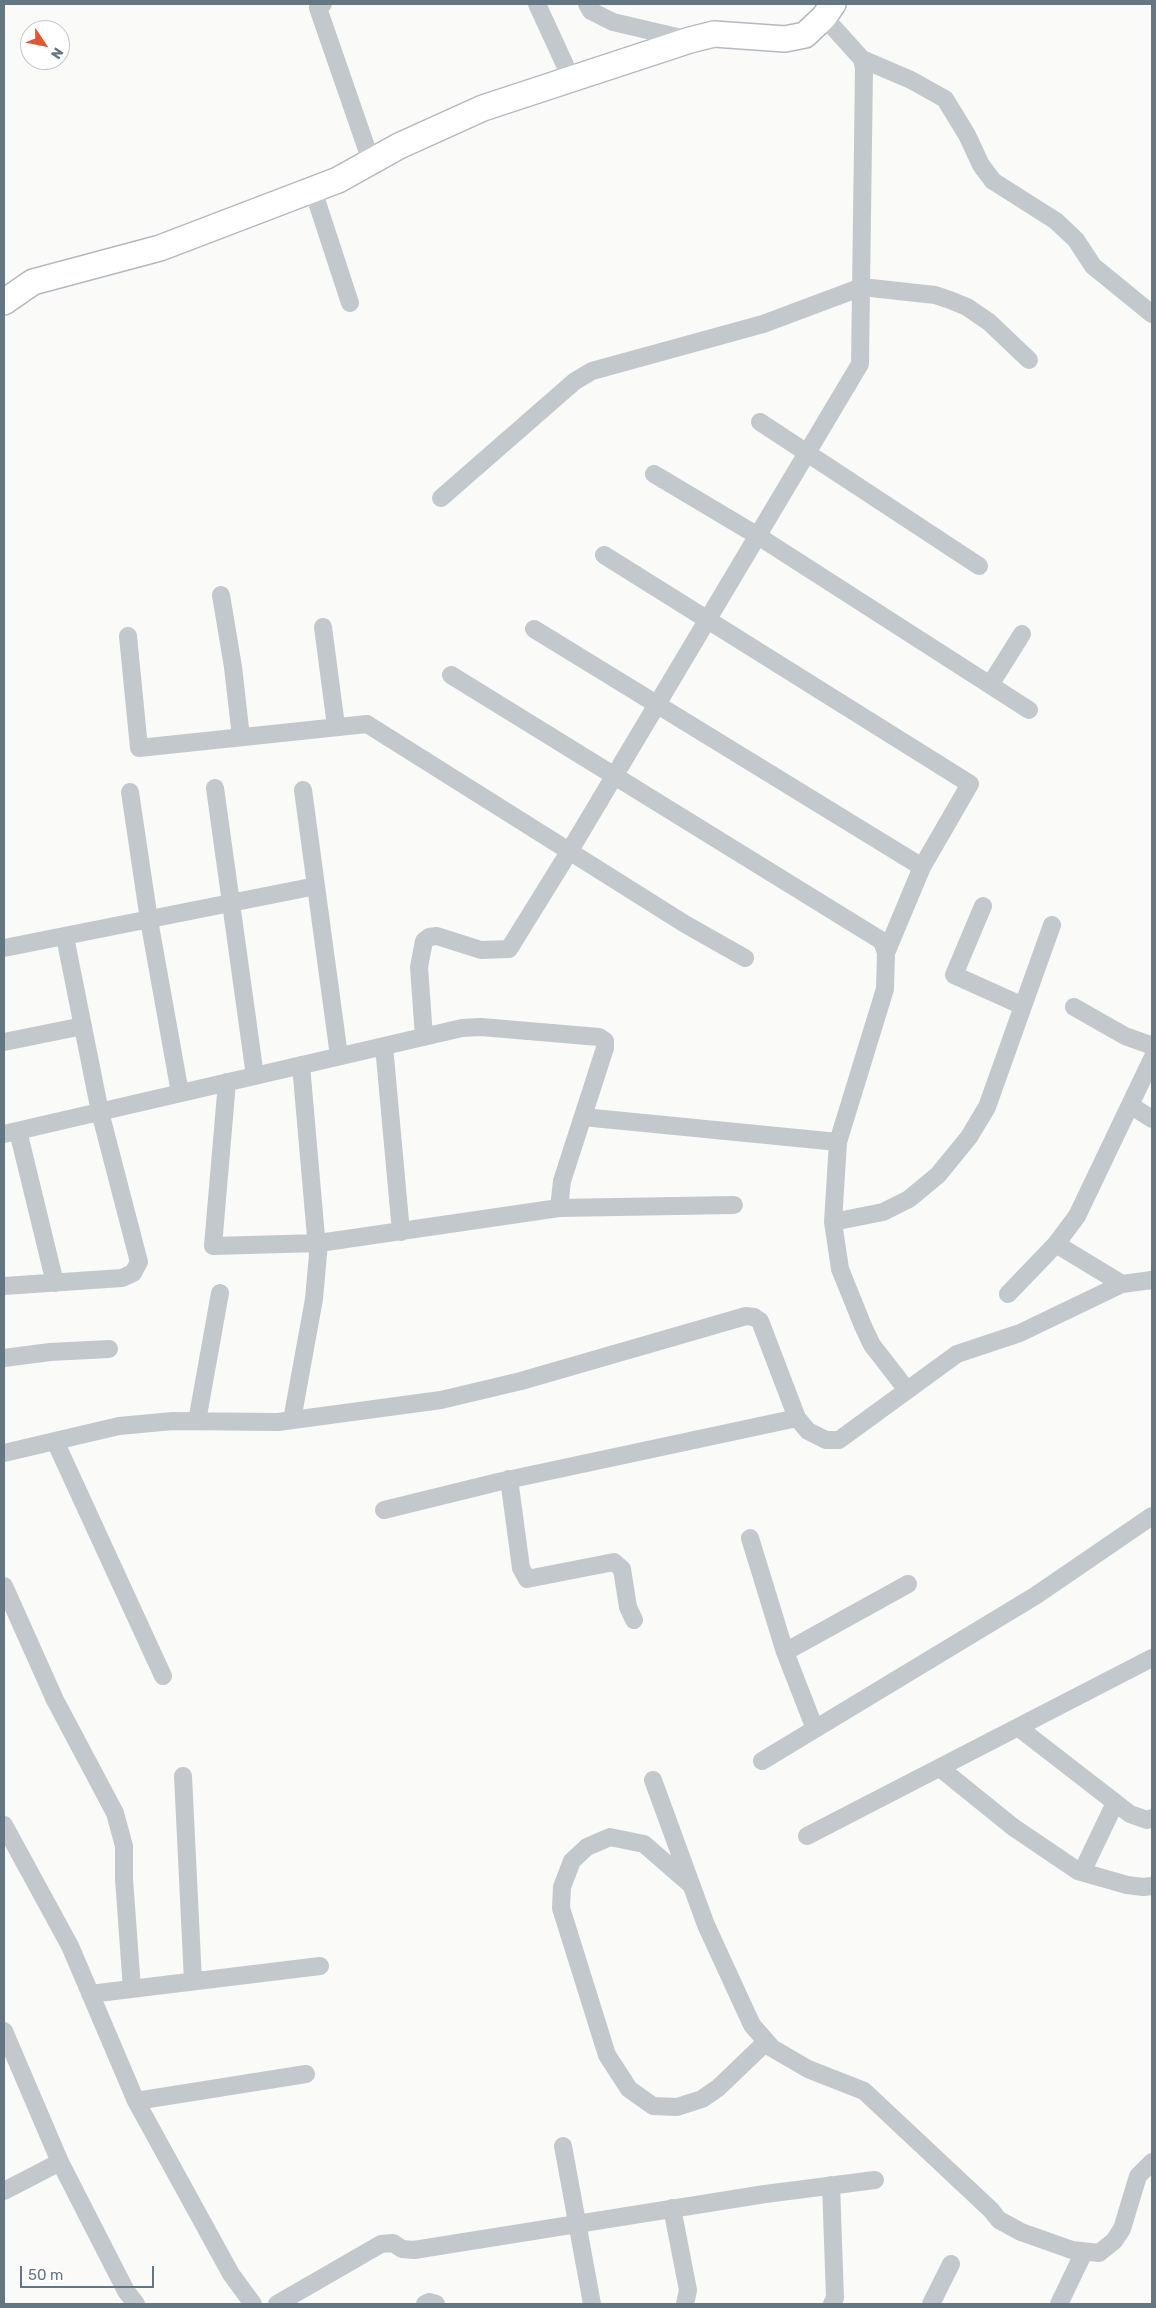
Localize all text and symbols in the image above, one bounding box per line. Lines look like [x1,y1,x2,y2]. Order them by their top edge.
north arrow [20,20,70,70]
text: N [47,44,67,62]
scale bar [22,2256,156,2288]
text: 50 m [28,2266,63,2284]

